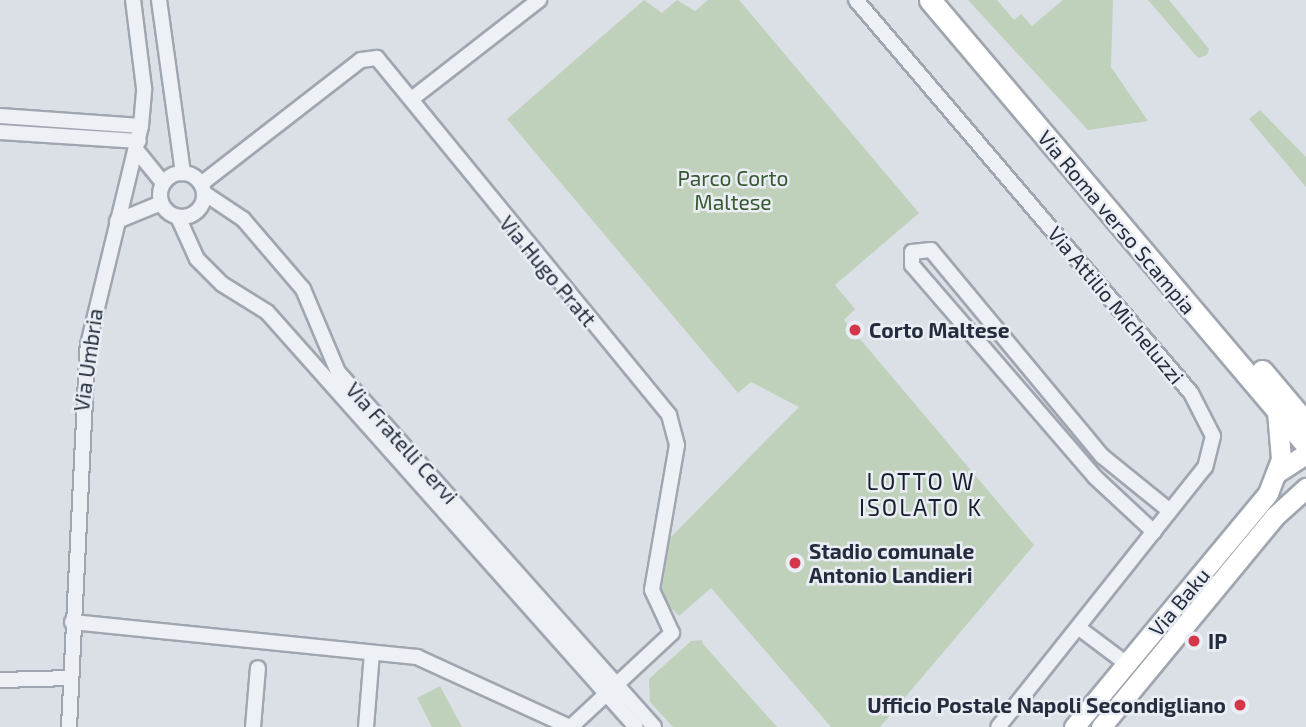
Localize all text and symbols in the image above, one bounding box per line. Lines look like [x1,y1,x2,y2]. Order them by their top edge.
street label: Via Roma verso Scampia [1033,125,1201,319]
park label: Parco Corto Maltese [678,165,788,215]
street label: Via Hugo Pratt [494,211,602,331]
street label: Via Attilio Micheluzzi [1043,221,1189,389]
street label: Via Umbria [68,307,108,413]
place label: Corto Maltese [869,317,1009,343]
marker: Corto Maltese [847,322,863,338]
street label: Via Fratelli Cervi [341,377,463,509]
district label: LOTTO W ISOLATO K [860,467,982,521]
place label: Stadio comunale Antonio Landieri [809,538,974,588]
marker: Stadio comunale Antonio Landieri [787,555,803,571]
street label: Via Baku [1143,563,1215,641]
place label: IP [1208,628,1227,654]
marker: IP [1186,633,1202,649]
place label: Ufficio Postale Napoli Secondigliano [867,692,1226,718]
marker: Ufficio Postale Napoli Secondigliano [1232,697,1248,713]

